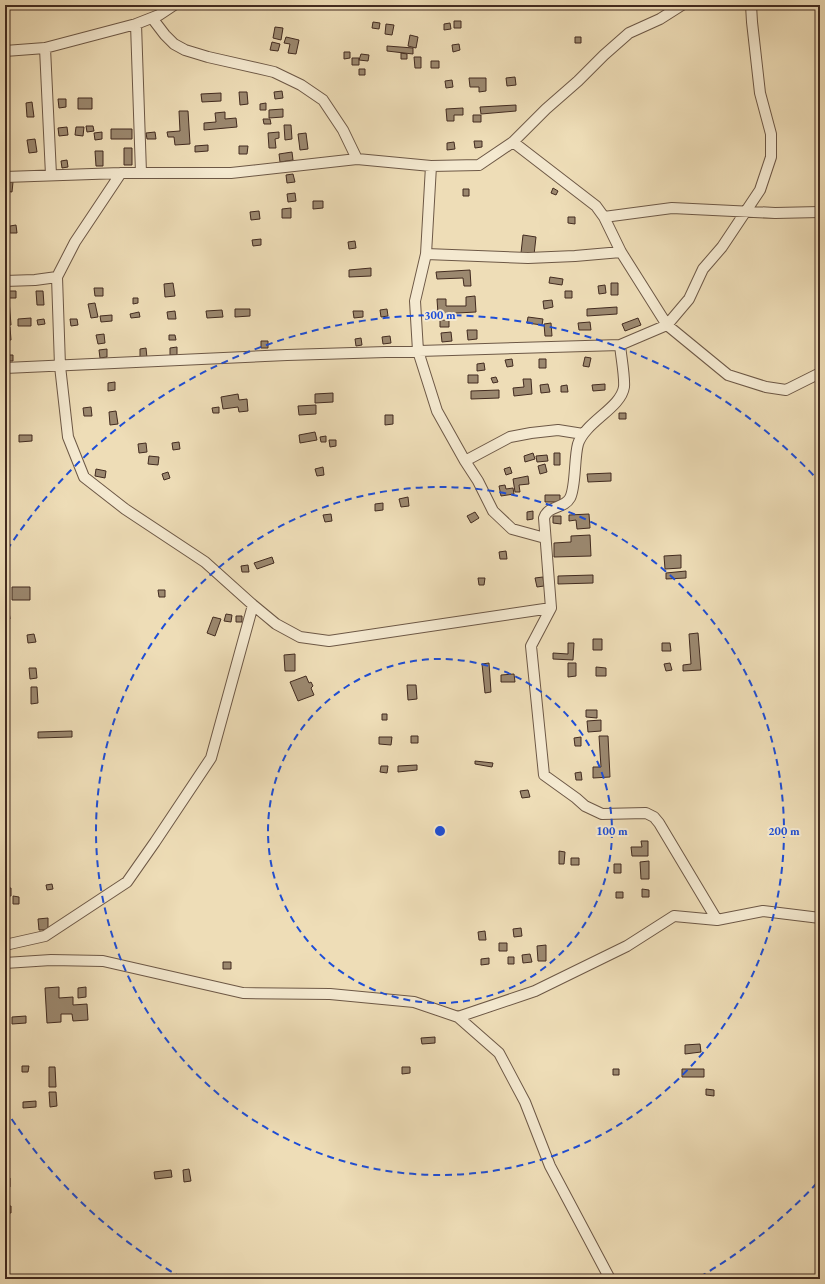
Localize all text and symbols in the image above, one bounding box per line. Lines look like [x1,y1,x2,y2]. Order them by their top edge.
text: 300 m [424,307,456,323]
text: 100 m [596,823,628,839]
text: 200 m [768,823,800,839]
centre of rings [433,824,447,838]

